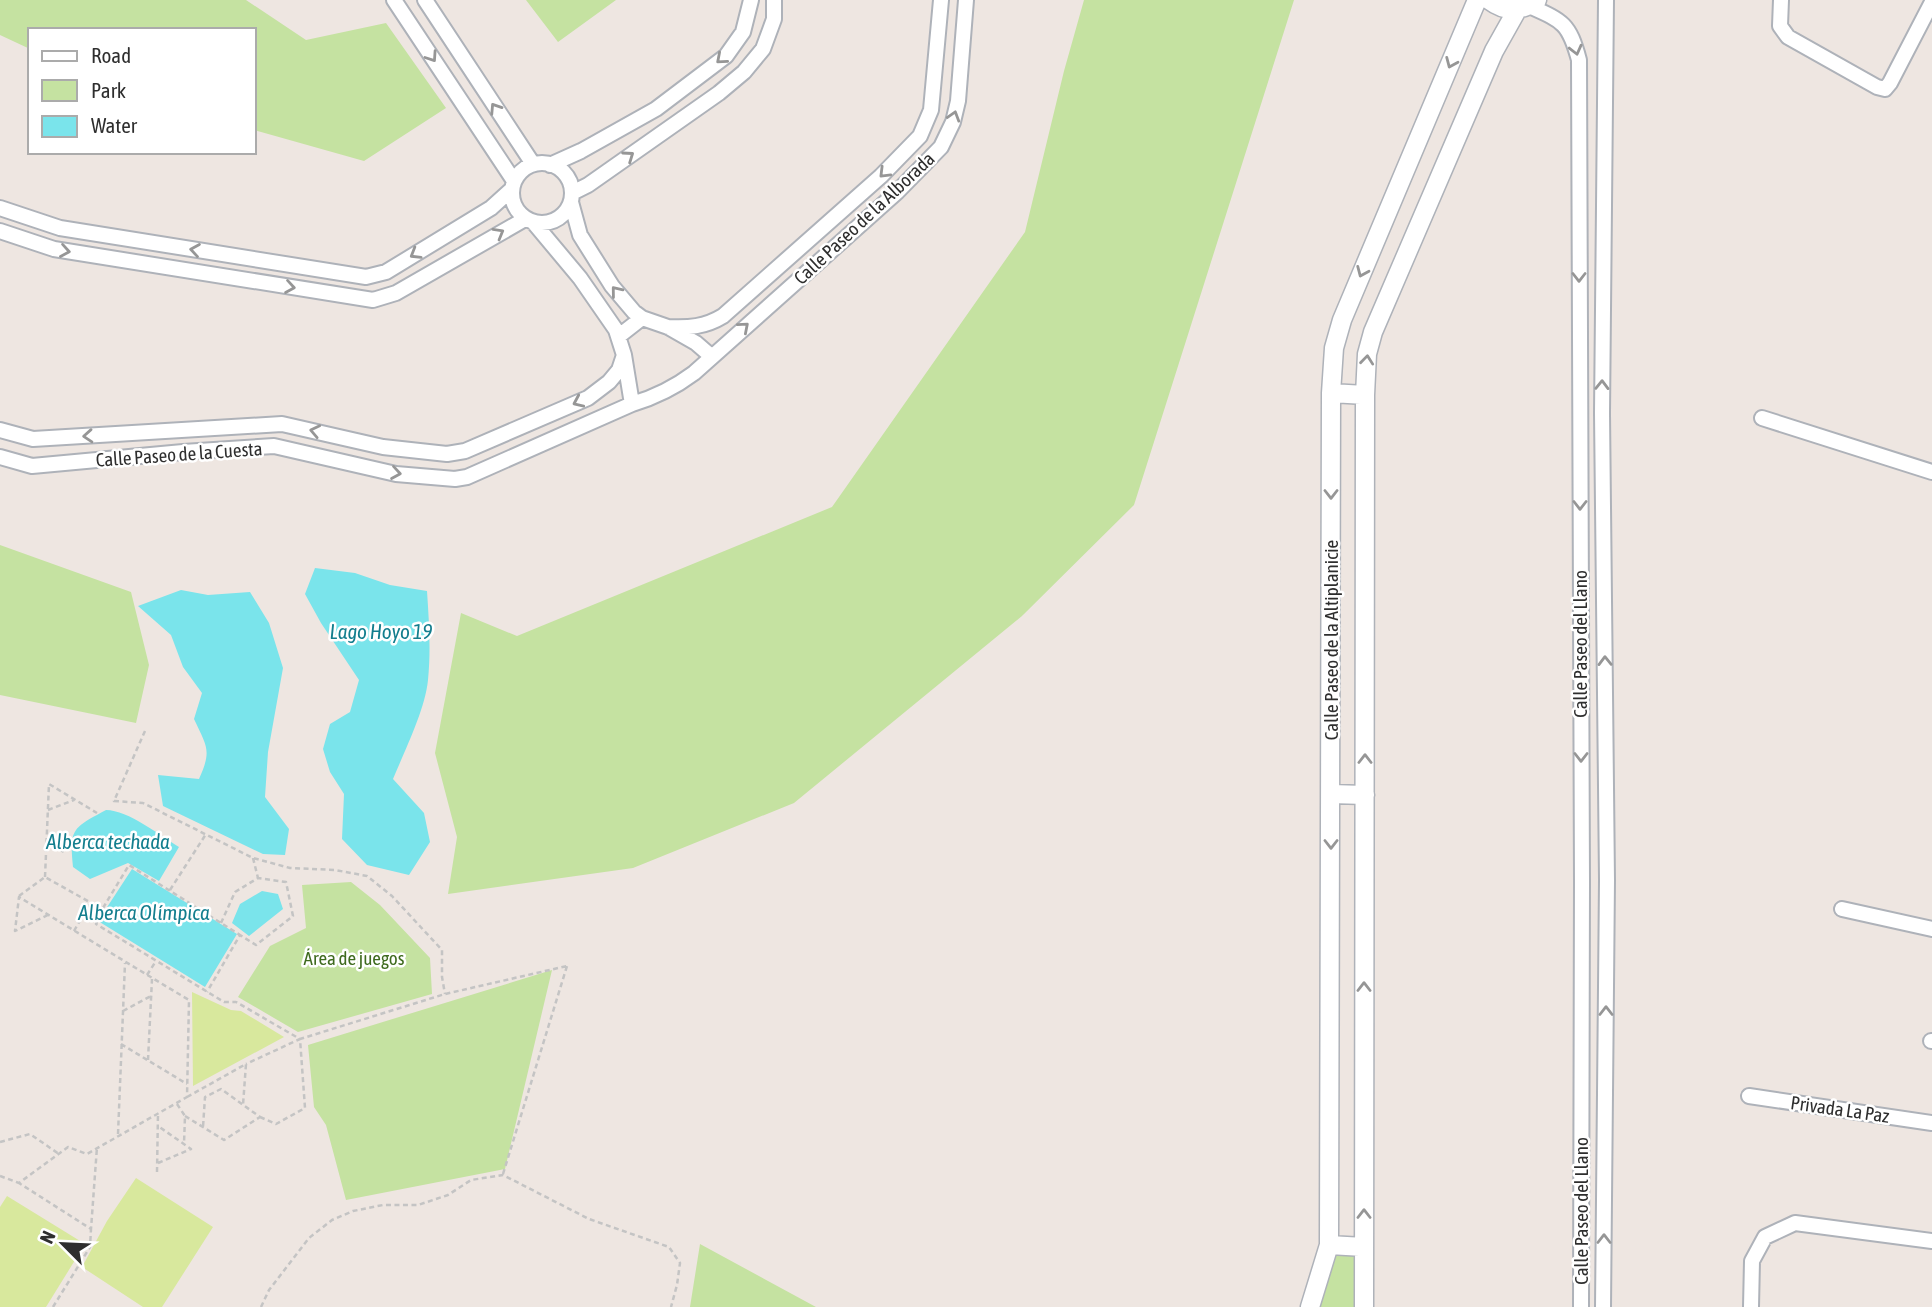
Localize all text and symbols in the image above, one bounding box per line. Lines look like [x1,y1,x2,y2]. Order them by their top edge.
legend [28,28,256,154]
text: Road [91,43,131,67]
one-way arrow [1568,44,1582,56]
one-way arrow [424,49,436,62]
one-way arrow [716,51,729,63]
one-way arrow [1445,56,1459,68]
text: Park [91,78,126,102]
one-way arrow [491,102,504,115]
one-way arrow [945,110,960,122]
text: Water [91,113,138,137]
street label: Calle Paseo de la Alborada [789,147,939,289]
one-way arrow [621,152,634,164]
one-way arrow [879,165,892,178]
one-way arrow [492,228,505,241]
one-way arrow [59,243,71,258]
one-way arrow [189,243,201,258]
one-way arrow [409,246,422,259]
one-way arrow [1356,265,1370,278]
one-way arrow [1571,272,1587,283]
one-way arrow [284,279,296,294]
one-way arrow [612,286,625,298]
one-way arrow [735,323,748,335]
one-way arrow [1359,355,1374,366]
one-way arrow [1594,379,1610,390]
one-way arrow [573,394,586,408]
one-way arrow [309,425,321,440]
one-way arrow [83,428,94,443]
street label: Calle Paseo de la Cuesta [95,437,263,471]
one-way arrow [390,465,401,480]
one-way arrow [1323,490,1339,500]
one-way arrow [1572,500,1588,510]
street label: Calle Paseo de la Altiplanicie [1320,540,1342,740]
street label: Calle Paseo del Llano [1569,570,1591,718]
water label: Lago Hoyo 19 [330,619,433,643]
one-way arrow [1597,656,1613,666]
one-way arrow [1573,752,1589,762]
one-way arrow [1357,754,1373,764]
water label: Alberca techada [45,829,170,853]
one-way arrow [1323,840,1339,850]
water label: Alberca Olímpica [77,900,210,924]
park label: Área de juegos [304,947,405,969]
one-way arrow [1356,981,1372,992]
one-way arrow [1598,1006,1614,1016]
street label: Privada La Paz [1789,1091,1891,1127]
street label: Calle Paseo del Llano [1570,1137,1592,1285]
north arrow [28,1209,98,1279]
one-way arrow [1356,1209,1372,1219]
text: N [35,1227,60,1247]
one-way arrow [1596,1233,1612,1244]

